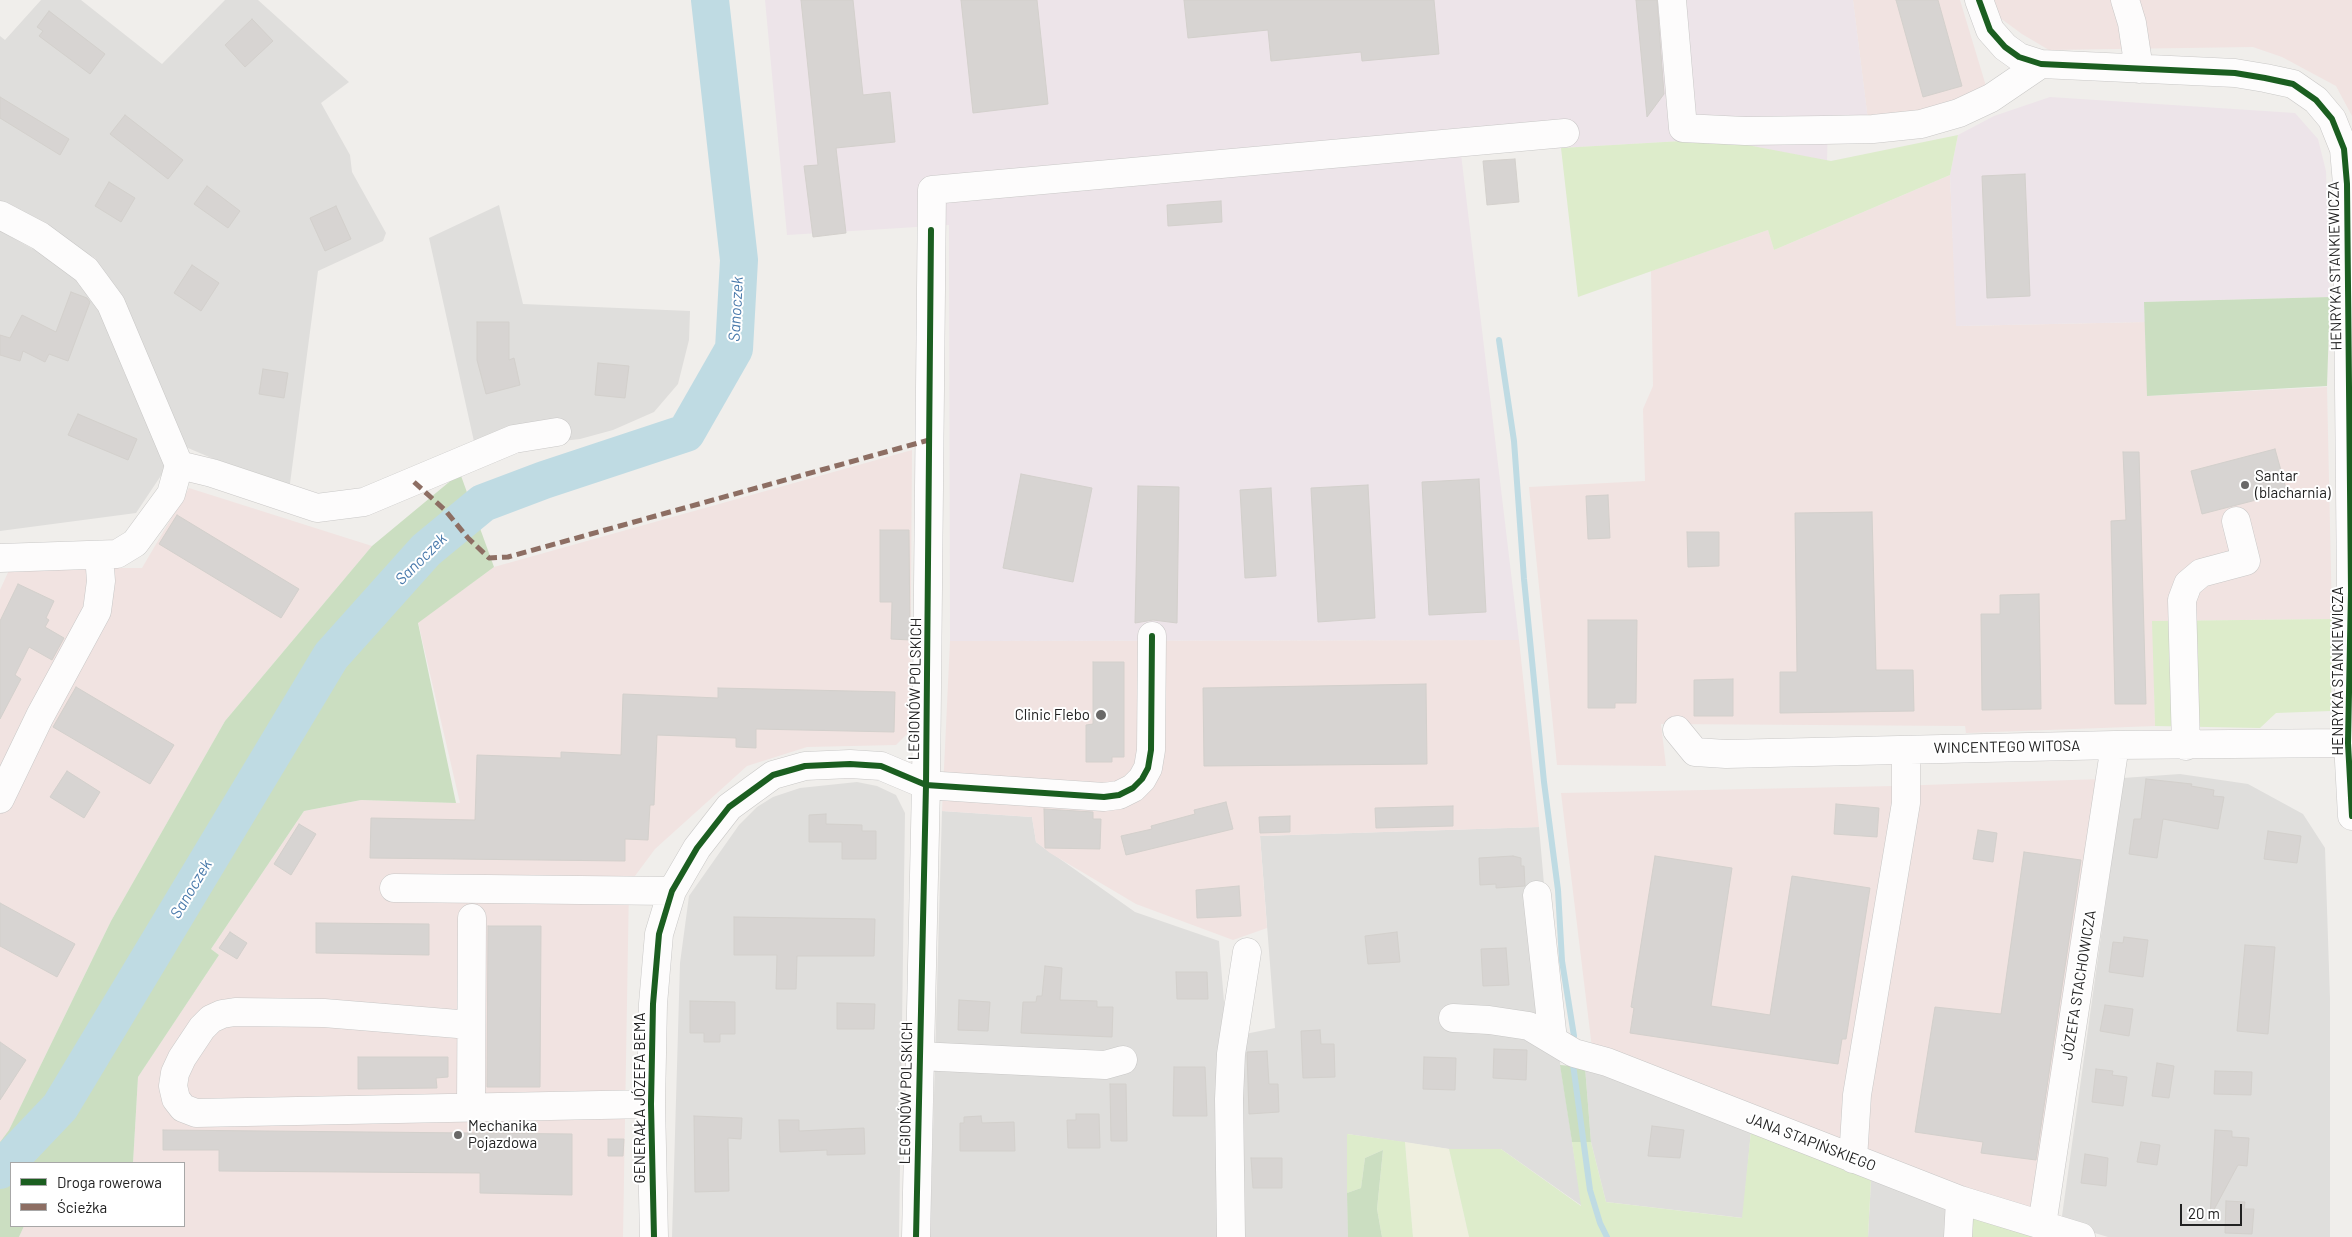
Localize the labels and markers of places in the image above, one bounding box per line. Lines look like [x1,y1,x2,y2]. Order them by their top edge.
place label: Santar (blacharnia) [2255,467,2331,502]
marker: Santar (blacharnia) [2239,479,2251,491]
place label: Clinic Flebo [1015,706,1090,724]
marker: Clinic Flebo [1094,708,1108,722]
place label: Mechanika Pojazdowa [468,1117,537,1152]
marker: Mechanika Pojazdowa [452,1129,464,1141]

